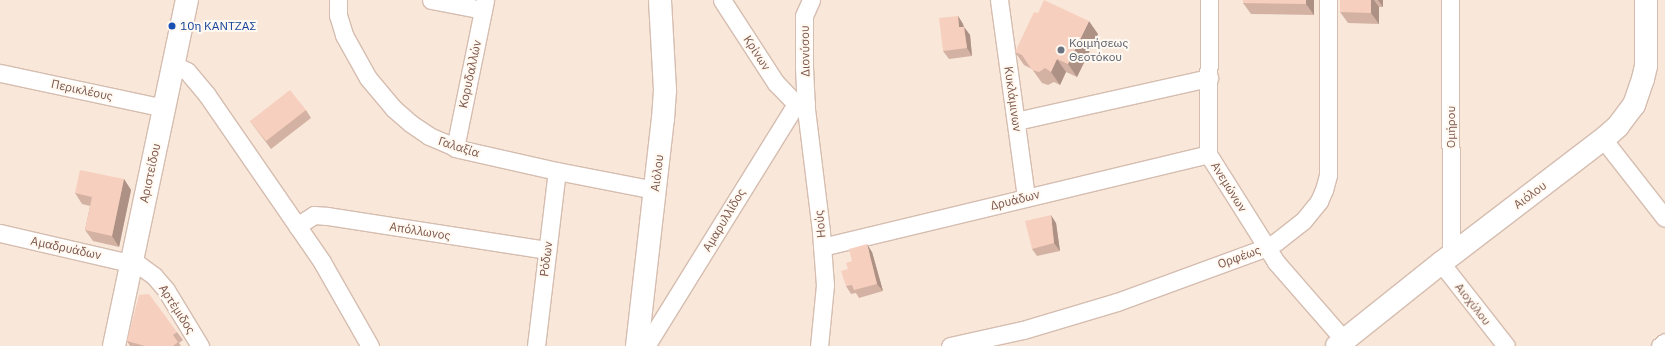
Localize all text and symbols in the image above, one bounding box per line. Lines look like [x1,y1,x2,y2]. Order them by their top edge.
place label: 10η ΚΑΝΤΖΑΣ [180,19,256,33]
marker: 10η ΚΑΝΤΖΑΣ [167,21,177,31]
street label: Διονύσου [797,25,813,77]
street label: Κρίνων [740,33,774,73]
place label: Κοιμήσεως Θεοτόκου [1069,36,1128,64]
street label: Κορυδαλλών [456,39,484,109]
marker: Κοιμήσεως Θεοτόκου [1056,45,1066,55]
street label: Κυκλάμινων [1001,66,1025,132]
street label: Περικλέους [50,76,114,104]
street label: Ομήρου [1444,106,1458,148]
street label: Γαλαξία [436,134,482,160]
street label: Αριστείδου [137,142,163,204]
street label: Αιόλου [648,154,666,192]
street label: Ανεμώνων [1208,159,1250,215]
street label: Αιόλου [1511,178,1549,212]
street label: Αμαρυλλίδος [700,186,748,254]
street label: Δρυάδων [989,187,1041,213]
street label: Ηούς [811,209,829,239]
street label: Απόλλωνος [389,219,451,243]
street label: Αμαδρυάδων [29,234,103,262]
street label: Ρόδων [537,241,555,277]
street label: Ορφέως [1216,243,1262,271]
street label: Αιοχύλου [1452,280,1494,328]
street label: Αρτέμιδος [156,282,198,336]

